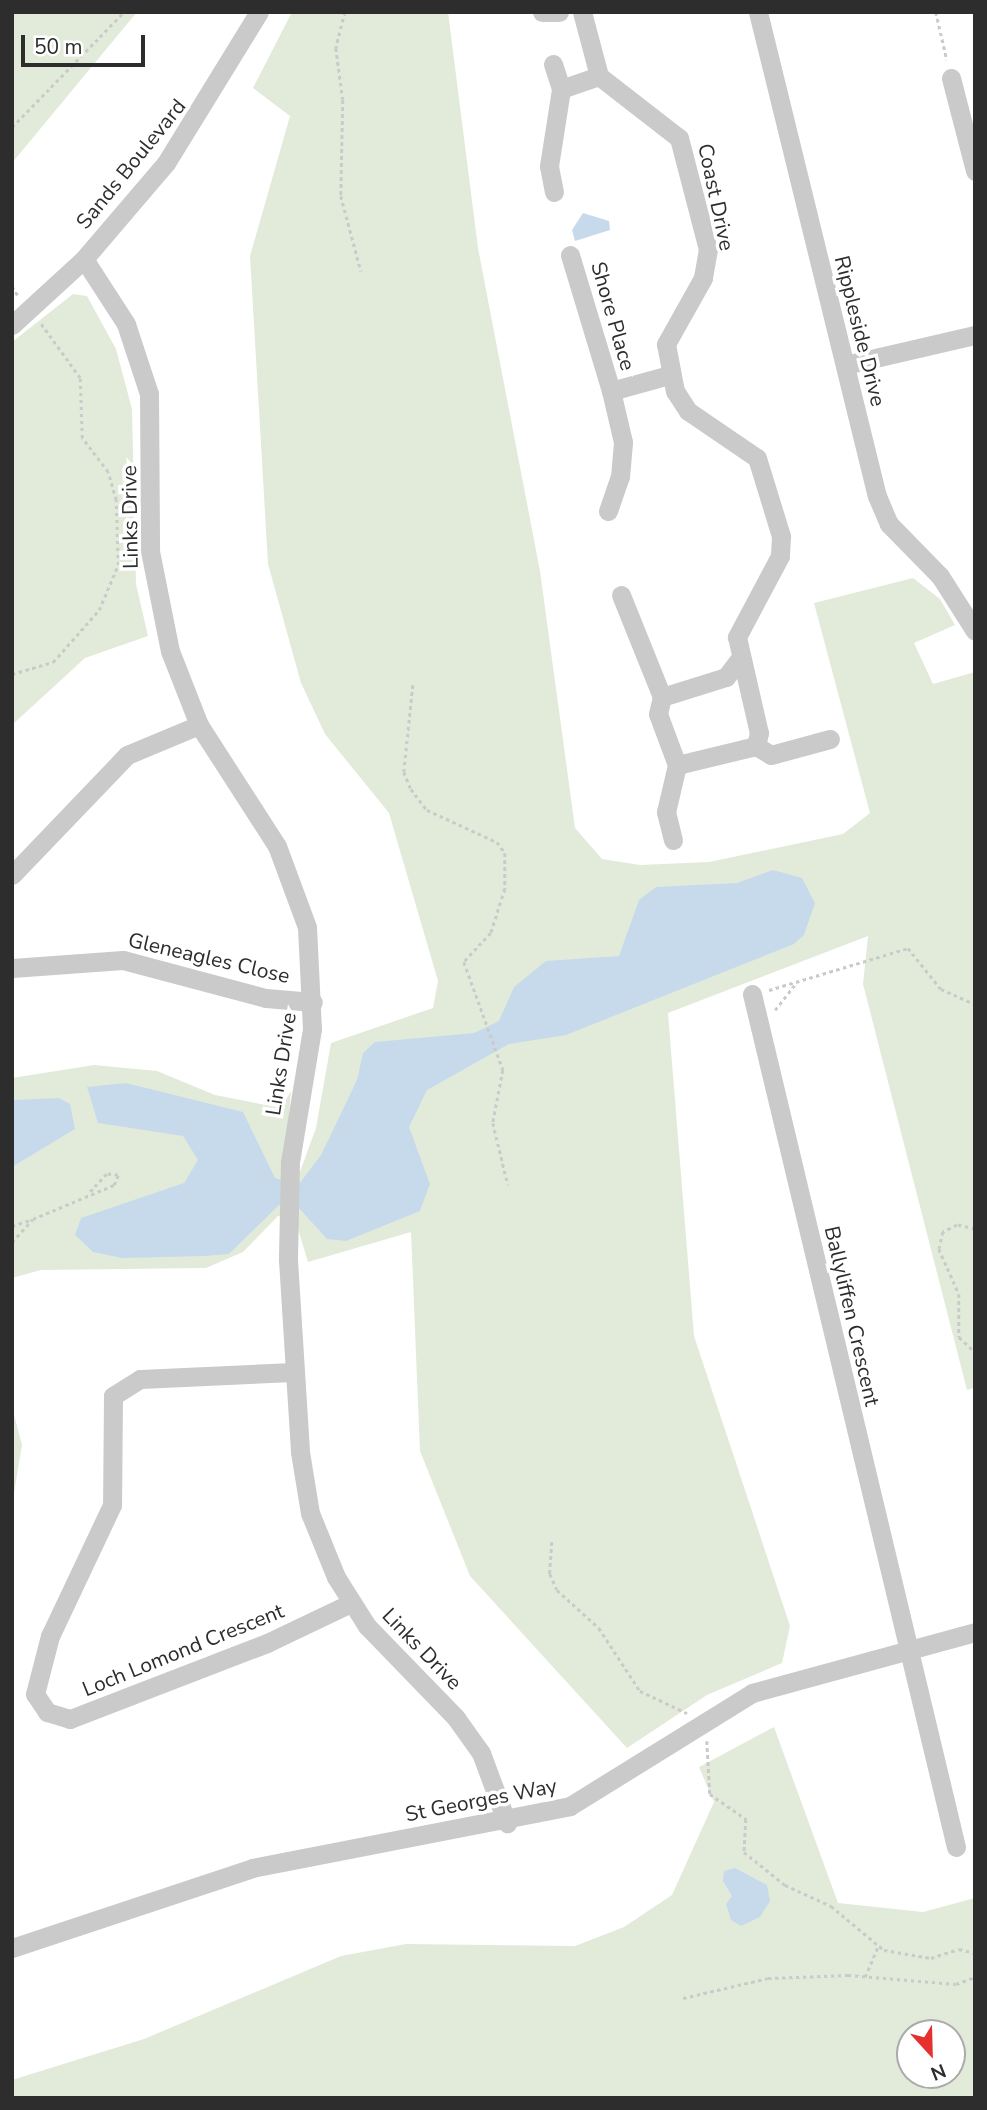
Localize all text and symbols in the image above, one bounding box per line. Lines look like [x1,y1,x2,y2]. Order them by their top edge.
scale bar [24,21,149,65]
text: 50 m [34,33,83,61]
street label: Sands Boulevard [71,94,191,234]
street label: Coast Drive [692,141,740,253]
street label: Rippleside Drive [829,253,891,409]
street label: Shore Place [585,259,641,373]
street label: Links Drive [116,465,144,569]
street label: Gleneagles Close [126,927,292,989]
street label: Links Drive [260,1011,302,1117]
street label: Ballyliffen Crescent [819,1224,885,1408]
street label: Loch Lomond Crescent [79,1598,287,1702]
street label: Links Drive [377,1603,467,1695]
street label: St Georges Way [403,1773,559,1827]
north arrow [896,2019,966,2089]
text: N [927,2057,950,2086]

